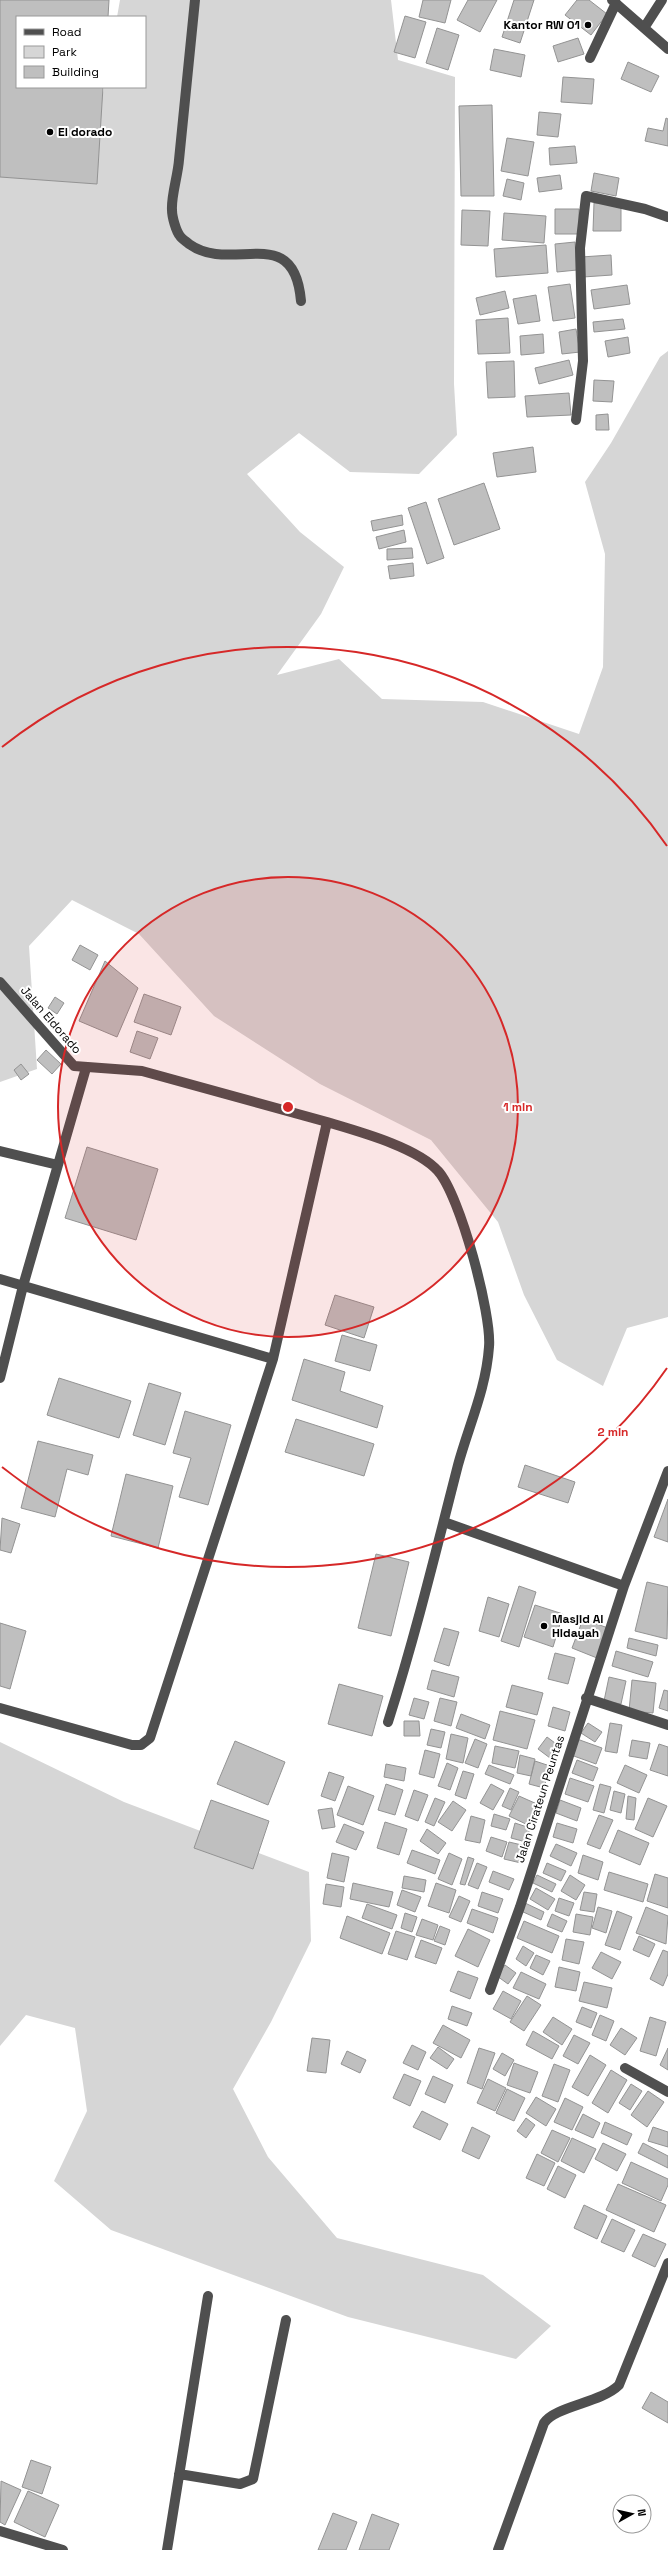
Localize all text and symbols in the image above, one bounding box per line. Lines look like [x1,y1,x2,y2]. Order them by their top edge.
legend [16,16,146,88]
place label: Kantor RW 01 [503,17,580,33]
marker: Kantor RW 01 [583,20,593,30]
text: Road [52,24,81,40]
text: Park [52,44,77,60]
text: Building [52,64,99,80]
place label: El dorado [58,124,112,140]
marker: El dorado [45,127,55,137]
street label: Jalan Eldorado [17,983,85,1057]
text: 1 min [503,1099,533,1115]
centre of rings [281,1100,295,1114]
text: 2 min [597,1424,629,1440]
place label: Masjid Al Hidayah [552,1611,604,1641]
marker: Masjid Al Hidayah [539,1621,549,1631]
street label: Jalan Cirateun Peuntas [512,1733,568,1865]
north arrow [612,2494,652,2534]
text: N [634,2508,649,2517]

